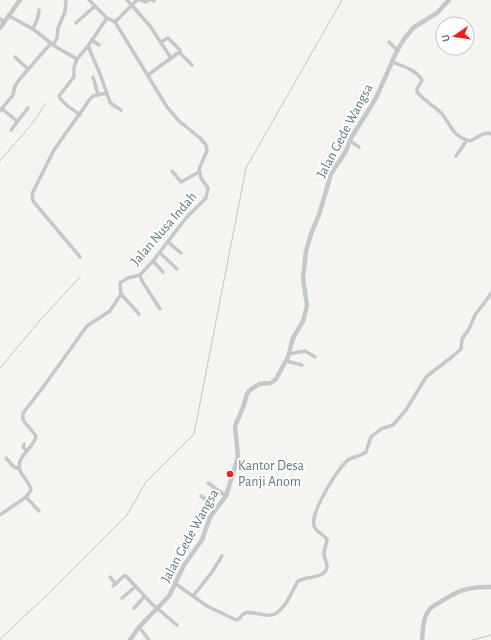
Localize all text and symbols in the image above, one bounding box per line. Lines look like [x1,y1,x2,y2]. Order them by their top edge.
north arrow [435,16,475,56]
text: U [440,33,452,43]
street label: Jalan Gede Wangsa [314,81,376,180]
street label: Jalan Nusa Indah [128,190,200,268]
place label: Kantor Desa Panji Anom [238,459,305,489]
marker: Kantor Desa Panji Anom [225,469,235,479]
street label: Jalan Gede Wangsa [159,487,222,585]

